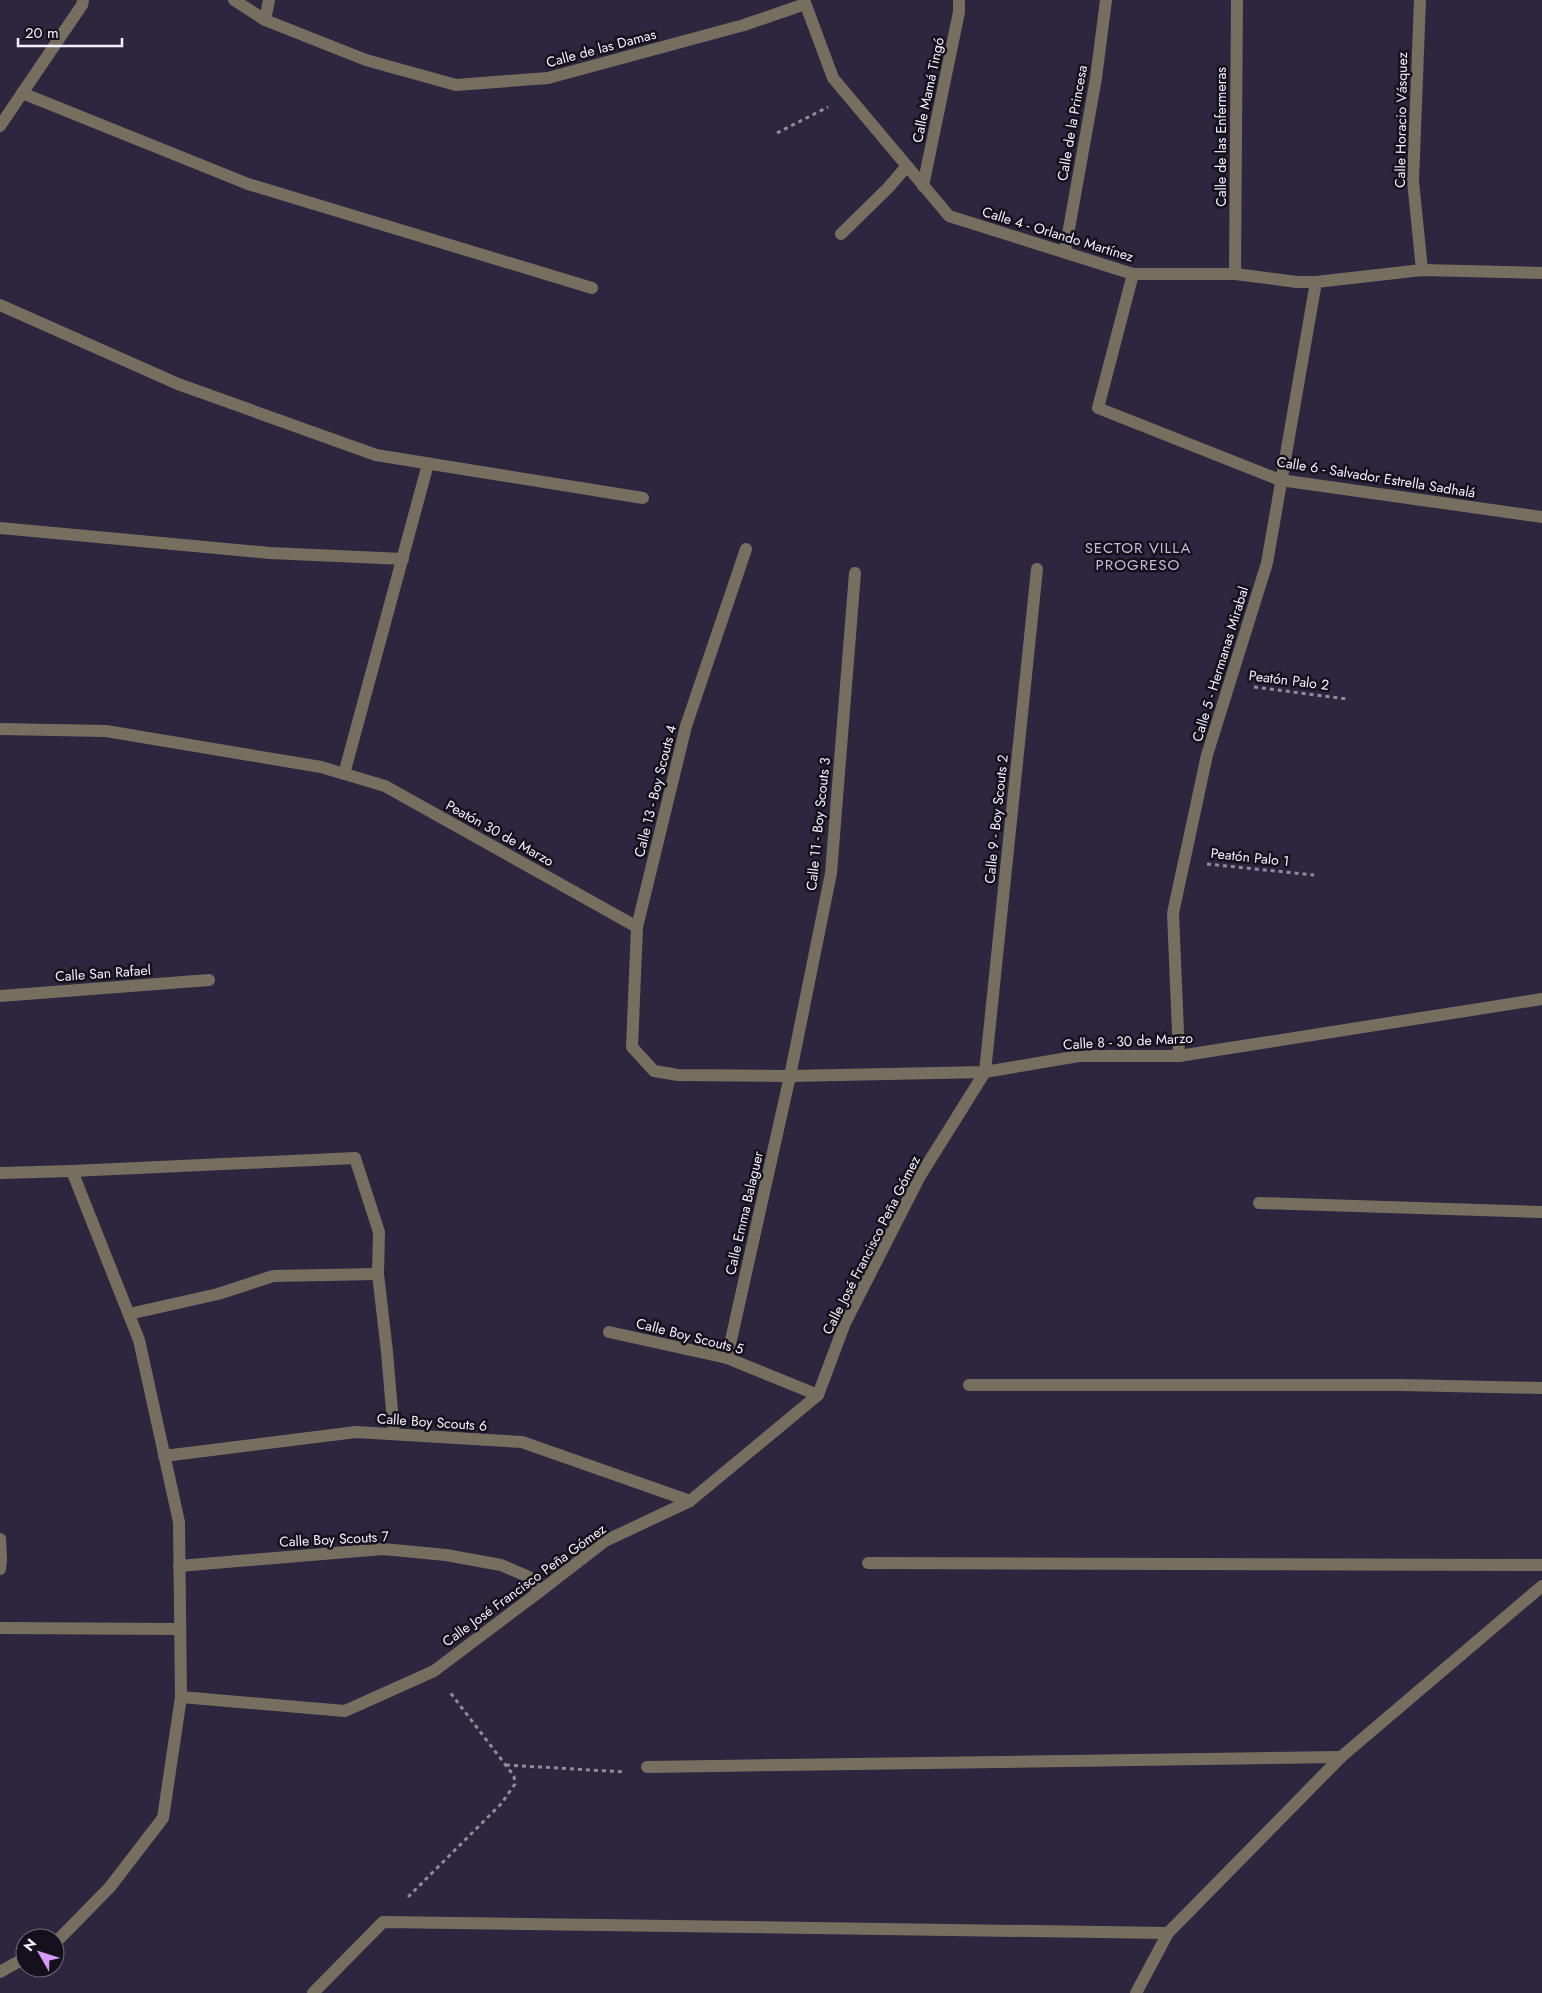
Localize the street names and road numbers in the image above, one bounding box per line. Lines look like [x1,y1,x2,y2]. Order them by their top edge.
street label: Calle de las Damas [544,24,658,72]
street label: Calle Mamá Tingó [907,35,949,145]
street label: Calle Horacio Vásquez [1390,51,1412,188]
street label: Calle de la Princesa [1052,64,1092,182]
street label: Calle de las Enfermeras [1211,67,1231,207]
street label: Calle 4 - Orlando Martínez [980,201,1137,267]
street label: Calle 6 - Salvador Estrella Sadhalá [1275,451,1477,503]
street label: Calle 5 - Hermanas Mirabal [1187,584,1253,744]
street label: Peatón Palo 2 [1248,665,1330,695]
street label: Calle 13 - Boy Scouts 4 [629,723,681,859]
street label: Calle 9 - Boy Scouts 2 [979,753,1013,885]
street label: Calle 11 - Boy Scouts 3 [801,756,835,892]
street label: Peatón 30 de Marzo [442,795,558,871]
street label: Peatón Palo 1 [1210,843,1290,871]
street label: Calle San Rafael [54,960,152,986]
street label: Calle 8 - 30 de Marzo [1063,1028,1194,1054]
street label: Calle Emma Balaguer [720,1149,768,1277]
street label: Calle José Francisco Peña Gómez [817,1152,925,1338]
street label: Calle Boy Scouts 5 [634,1313,746,1359]
street label: Calle Boy Scouts 6 [376,1408,488,1436]
street label: Calle José Francisco Peña Gómez [438,1518,610,1651]
street label: Calle Boy Scouts 7 [279,1526,390,1552]

